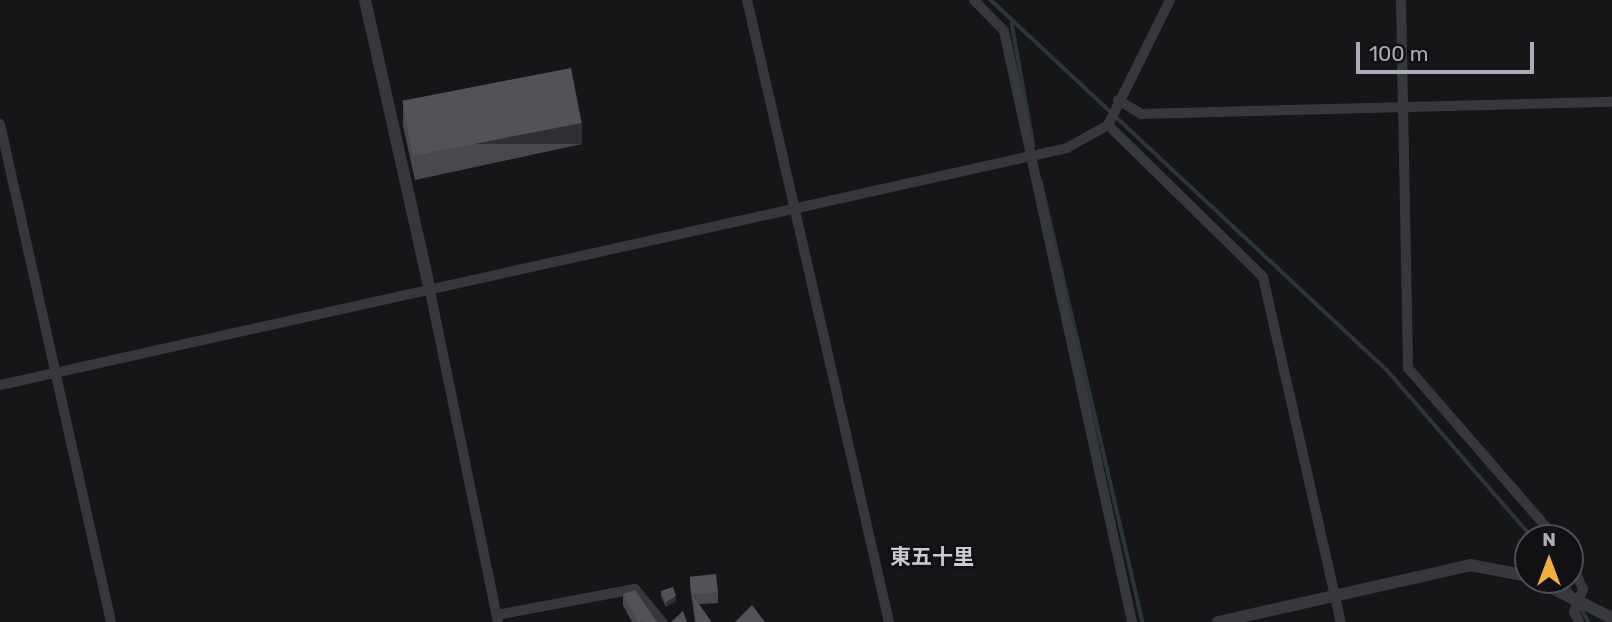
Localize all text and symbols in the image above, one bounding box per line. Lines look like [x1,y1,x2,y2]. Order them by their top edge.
scale bar [1360,28,1538,72]
text: 100 m [1369,41,1428,66]
north arrow [1514,524,1584,594]
text: N [1542,528,1556,551]
district label: 東五十里 [890,544,974,570]

